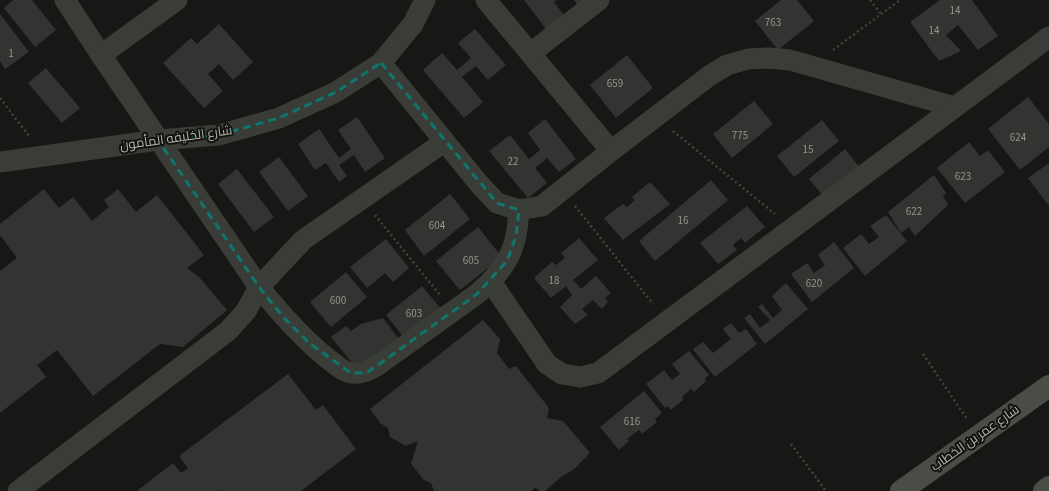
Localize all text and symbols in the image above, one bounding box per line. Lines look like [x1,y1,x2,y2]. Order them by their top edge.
house number: 14 [950,3,961,18]
house number: 763 [765,15,781,30]
house number: 14 [929,23,940,38]
house number: 1 [8,46,14,61]
house number: 659 [607,76,623,91]
street label: شارع الخليفه المأمون [119,121,233,155]
house number: 775 [732,128,748,143]
house number: 624 [1010,130,1027,145]
house number: 15 [803,142,813,157]
house number: 22 [508,154,518,169]
house number: 623 [955,169,971,184]
house number: 622 [906,204,922,219]
house number: 16 [678,213,689,228]
house number: 604 [429,218,446,233]
house number: 605 [463,253,479,268]
house number: 18 [549,273,560,288]
house number: 620 [806,276,822,291]
house number: 600 [330,293,346,308]
house number: 603 [406,306,422,321]
street label: شارع عمر بن الخطاب [927,401,1023,475]
house number: 616 [624,414,641,429]

